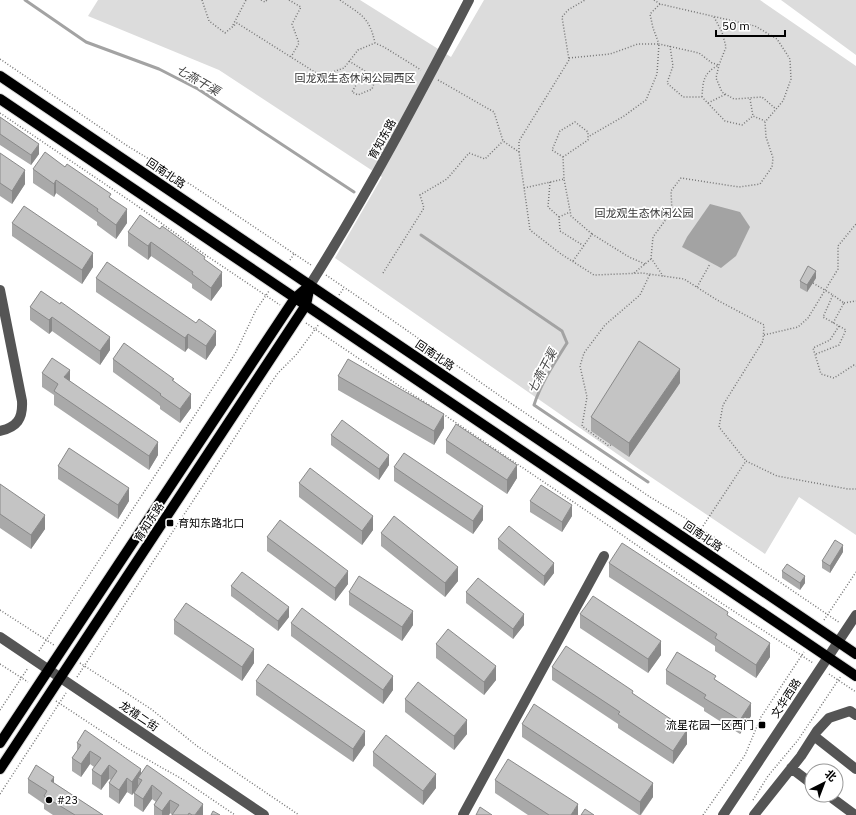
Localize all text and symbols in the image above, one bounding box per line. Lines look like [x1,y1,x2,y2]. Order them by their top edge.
scale bar [716,12,785,38]
text: 50 m [722,18,750,33]
water label: 七燕干渠 [173,62,224,99]
park label: 回龙观生态休闲公园西区 [295,71,416,85]
street label: 育知东路 [365,116,399,162]
street label: 回南北路 [144,155,188,191]
park label: 回龙观生态休闲公园 [595,206,694,220]
street label: 回南北路 [413,337,457,373]
water label: 七燕干渠 [524,345,561,396]
street label: 育知东路 [131,500,167,544]
place label: 育知东路北口 [178,516,244,530]
marker: 育知东路北口 [165,518,175,528]
street label: 回南北路 [681,518,725,554]
street label: 文华西路 [768,676,804,720]
street label: 龙禧二街 [117,698,161,734]
place label: 流星花园一区西门 [666,718,754,732]
marker: 流星花园一区西门 [757,720,767,730]
north arrow [804,763,844,803]
text: 北 [822,767,839,784]
place label: #23 [57,793,78,807]
marker: #23 [44,795,54,805]

